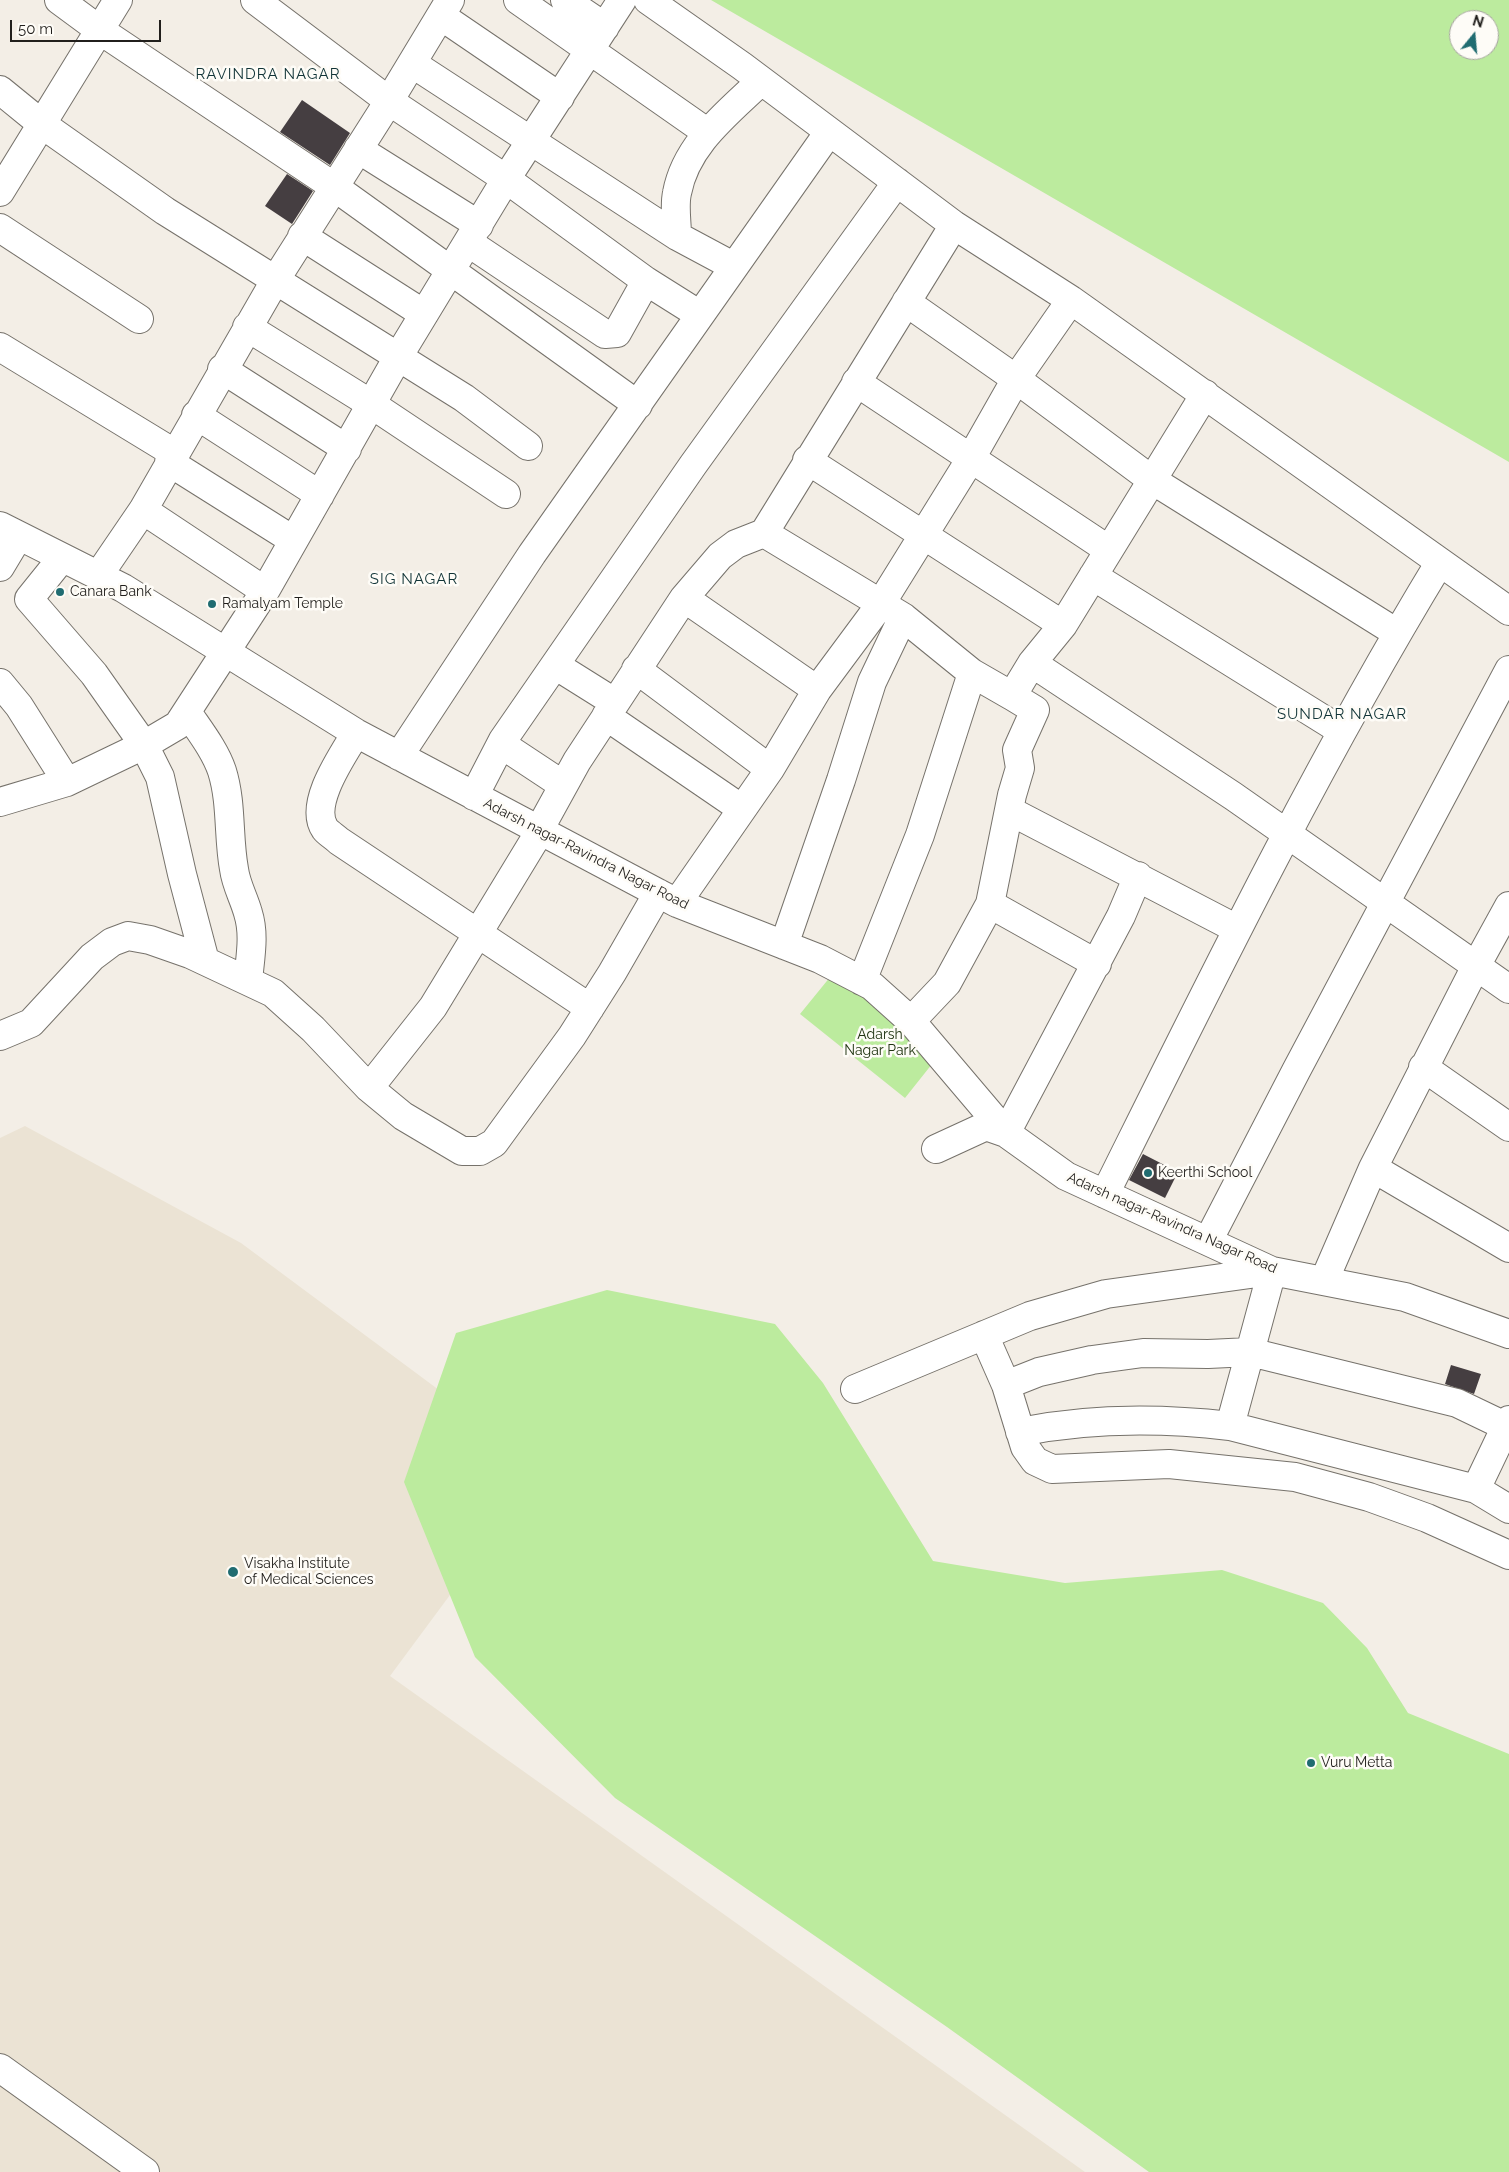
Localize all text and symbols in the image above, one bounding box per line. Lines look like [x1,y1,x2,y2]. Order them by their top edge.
scale bar [12,10,164,42]
north arrow [1449,10,1499,60]
text: N [1471,12,1486,31]
text: 50 m [18,20,53,38]
district label: RAVINDRA NAGAR [194,65,342,83]
district label: SIG NAGAR [369,570,459,588]
place label: Canara Bank [70,584,152,600]
marker: Canara Bank [54,586,66,598]
place label: Ramalyam Temple [222,596,343,612]
marker: Ramalyam Temple [206,598,218,610]
district label: SUNDAR NAGAR [1275,705,1409,723]
street label: Adarsh nagar-Ravindra Nagar Road [481,795,691,913]
park label: Adarsh Nagar Park [844,1027,916,1060]
place label: Keerthi School [1158,1165,1252,1181]
marker: Keerthi School [1142,1167,1154,1179]
street label: Adarsh nagar-Ravindra Nagar Road [1064,1169,1280,1277]
place label: Visakha Institute of Medical Sciences [244,1556,373,1588]
marker: Visakha Institute of Medical Sciences [226,1565,240,1579]
place label: Vuru Metta [1321,1755,1392,1771]
marker: Vuru Metta [1305,1757,1317,1769]

